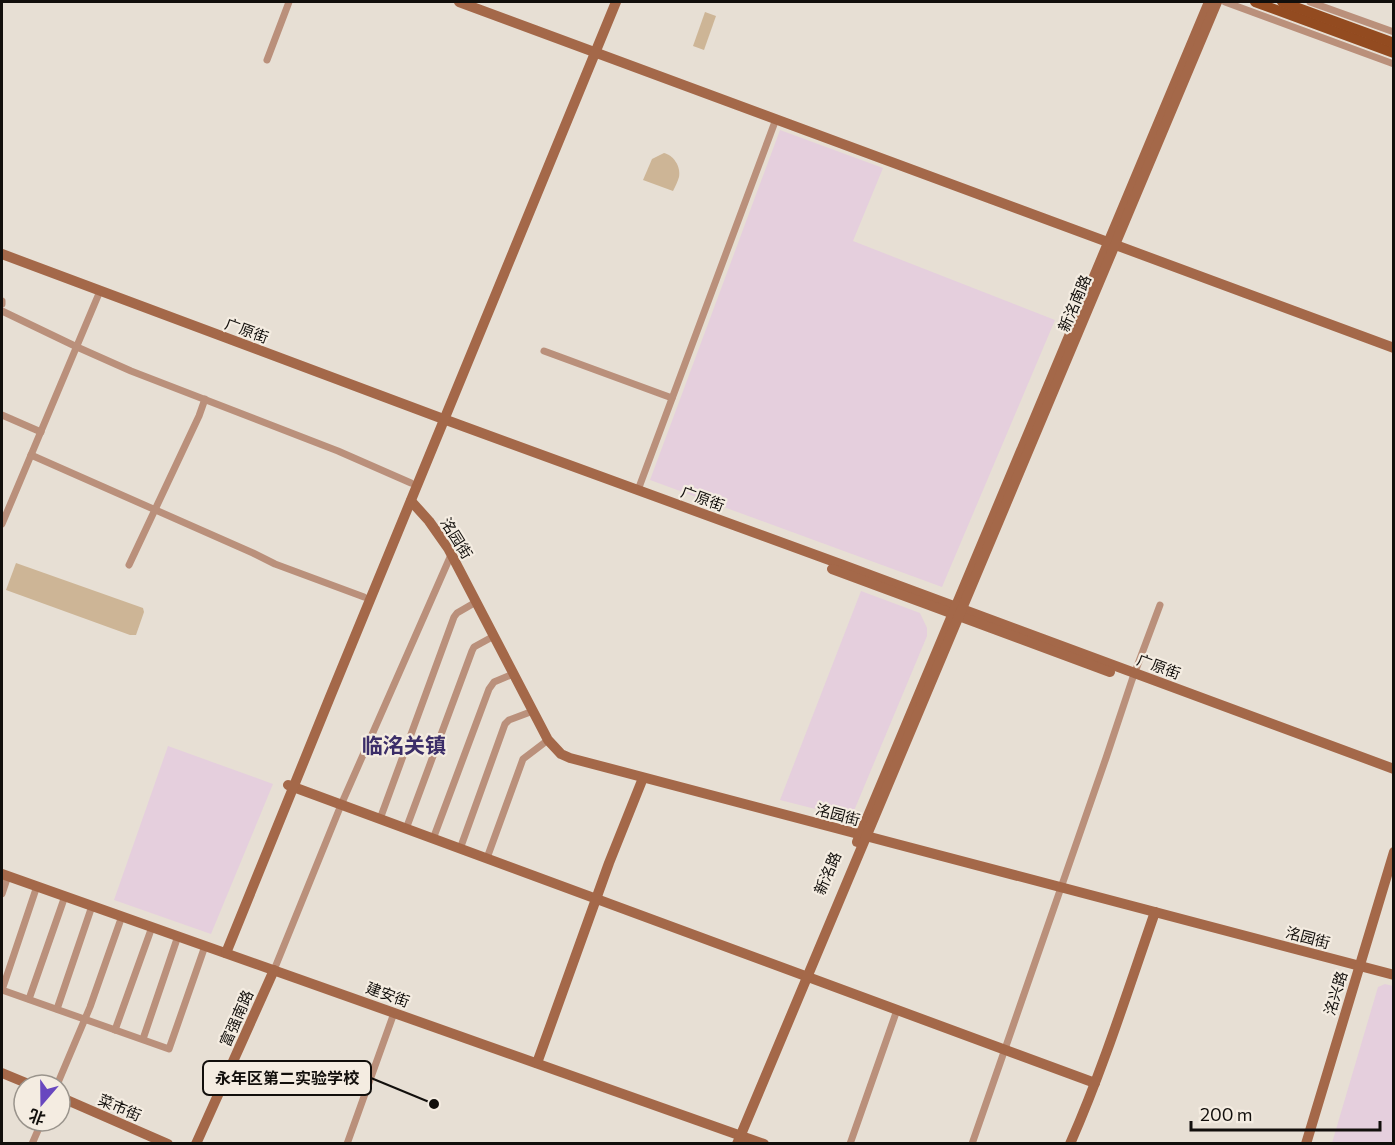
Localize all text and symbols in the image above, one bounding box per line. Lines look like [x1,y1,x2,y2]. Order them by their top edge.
street label: 新洺南路 [1054,272,1094,334]
street label: 广原街 [223,314,271,346]
street label: 广原街 [679,482,727,514]
street label: 洺园街 [437,514,477,562]
street label: 广原街 [1135,650,1183,682]
district label: 临洺关镇 [362,732,446,757]
street label: 洺园街 [814,799,862,829]
street label: 新洺路 [810,849,844,897]
street label: 洺园街 [1284,922,1332,952]
street label: 洺兴路 [1320,969,1350,1017]
street label: 建安街 [364,978,412,1010]
street label: 富强南路 [216,987,256,1049]
callout: 永年区第二实验学校 [203,1061,371,1095]
text: 永年区第二实验学校 [215,1068,360,1087]
north arrow [12,1073,72,1133]
street label: 菜市街 [96,1090,144,1124]
scale bar [1191,1094,1380,1132]
text: 200 m [1200,1103,1253,1125]
text: 北 [26,1106,47,1129]

